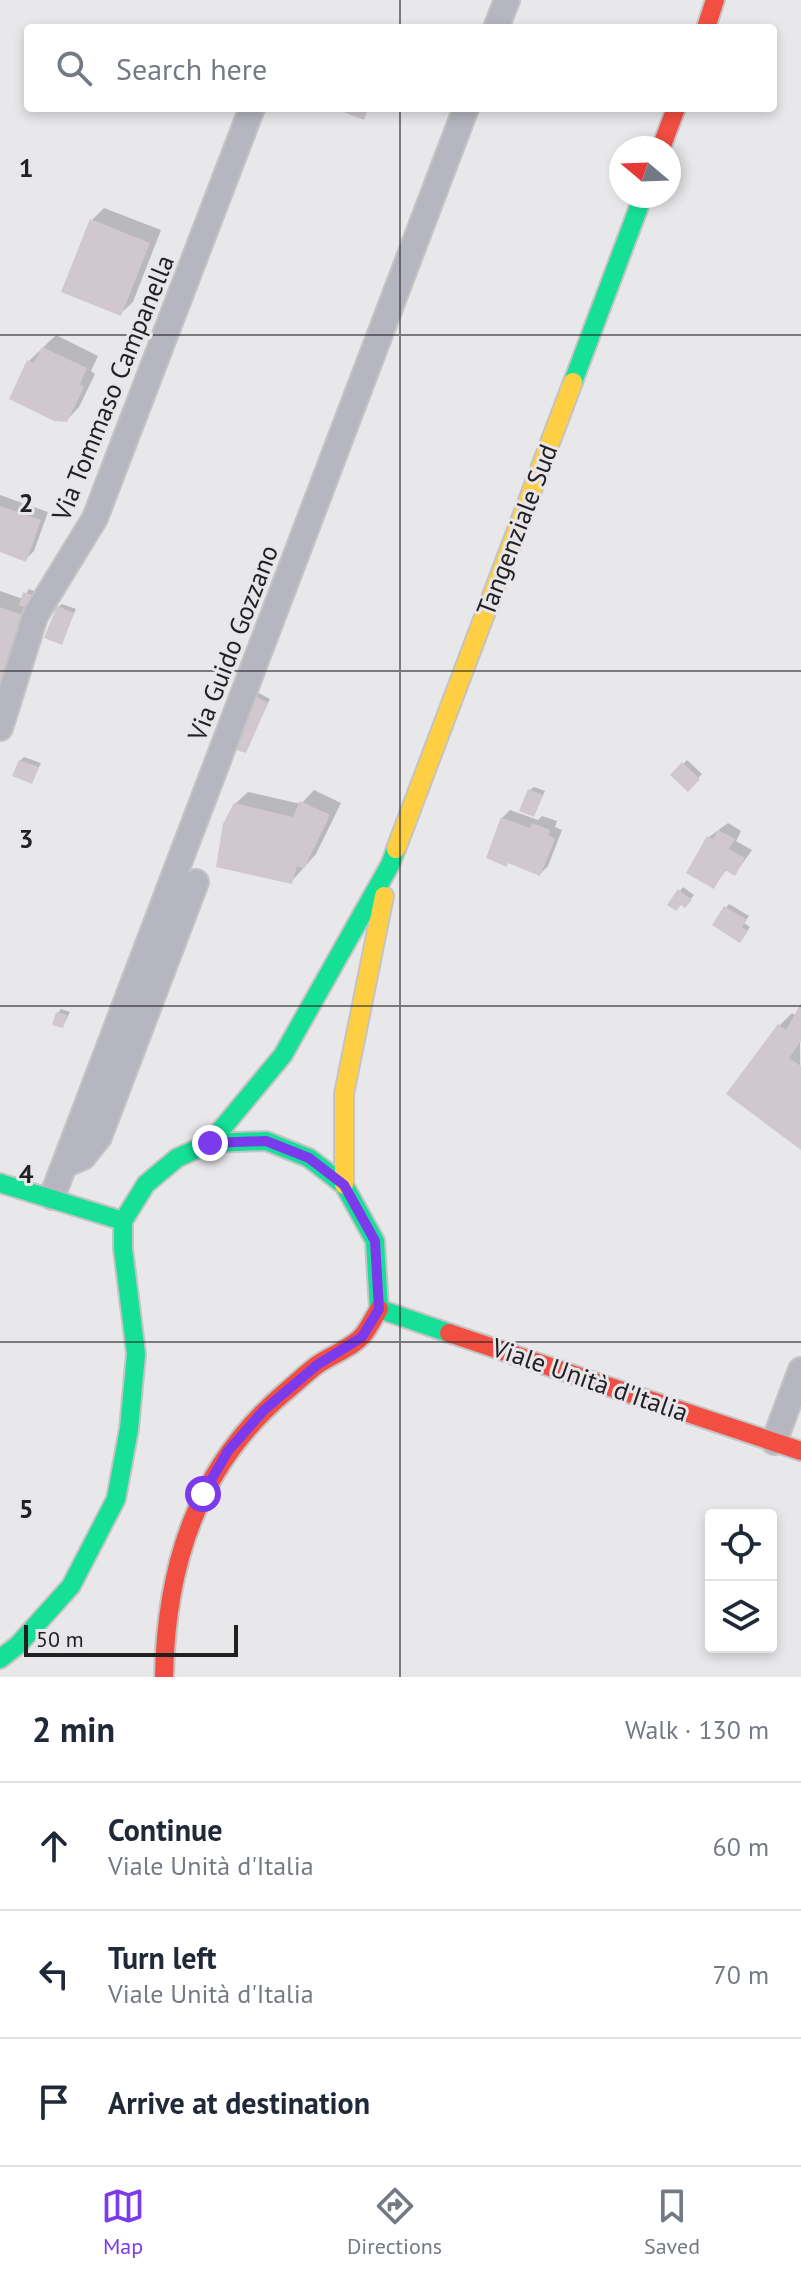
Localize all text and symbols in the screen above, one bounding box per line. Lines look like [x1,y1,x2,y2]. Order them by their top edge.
search box [24,24,777,112]
icon: search [52,46,96,90]
text: Search here [116,49,267,88]
north arrow [609,136,681,208]
text: 1 [19,151,33,184]
street label: Via Tommaso Campanella [44,250,181,526]
street label: Tangenziale Sud [469,439,564,620]
text: 2 [19,486,33,519]
street label: Via Guido Gozzano [180,540,285,746]
text: 3 [19,822,33,855]
route end [192,1125,228,1161]
text: 4 [19,1157,34,1190]
street label: Viale Unità d'Italia [487,1330,693,1429]
route start [185,1476,221,1512]
text: 5 [19,1492,33,1525]
map controls [705,1509,777,1653]
button: locate [705,1509,777,1581]
button: layers [705,1581,777,1653]
scale bar [24,1621,238,1657]
text: 50 m [36,1625,84,1653]
text: 2 min [32,1707,115,1751]
text: Walk · 130 m [625,1713,769,1746]
text: Continue [108,1810,222,1849]
icon: ahead [32,1824,76,1868]
text: 60 m [713,1830,769,1863]
text: Viale Unità d'Italia [108,1849,314,1882]
text: Turn left [108,1938,216,1977]
icon: left [32,1952,76,1996]
text: 70 m [713,1958,769,1991]
text: Viale Unità d'Italia [108,1977,314,2010]
icon: arrive [32,2080,76,2124]
text: Arrive at destination [108,2083,370,2122]
tab: Map [101,2184,145,2260]
tab: Directions [347,2184,442,2260]
tab: Saved [644,2184,700,2260]

